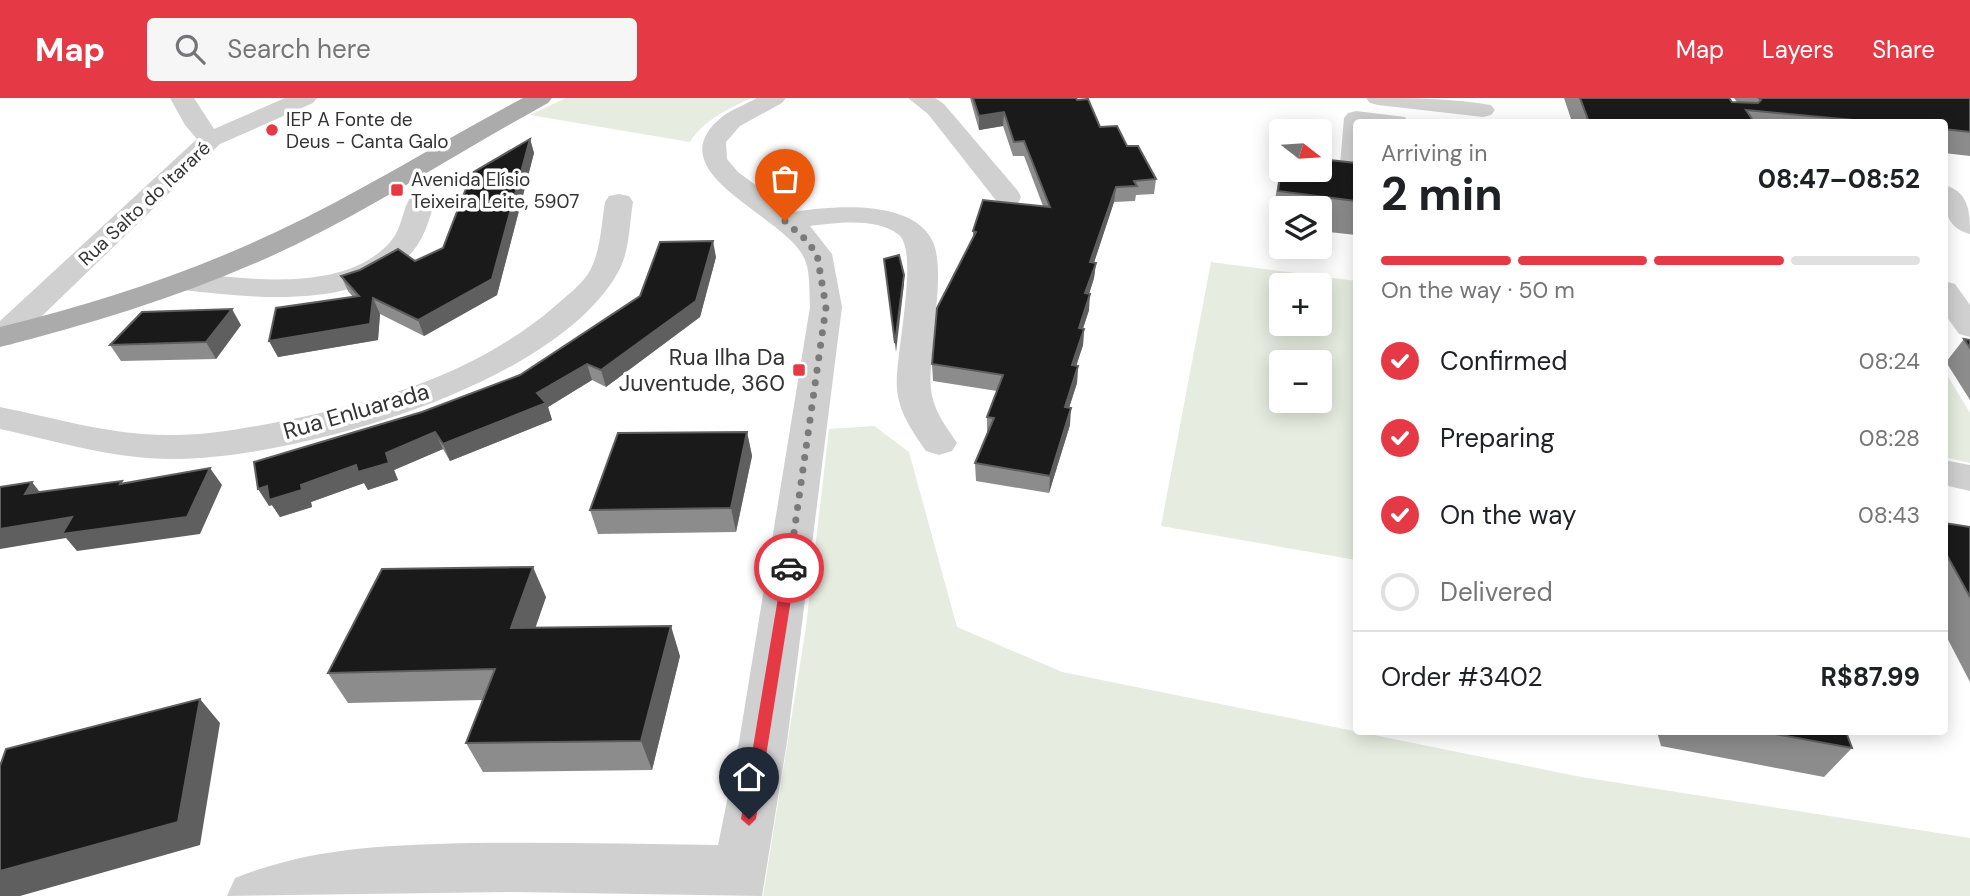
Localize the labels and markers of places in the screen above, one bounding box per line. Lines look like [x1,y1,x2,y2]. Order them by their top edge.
place label: IEP A Fonte de Deus - Canta Galo [286,107,449,154]
marker: IEP A Fonte de Deus - Canta Galo [264,122,280,138]
pin [755,149,815,221]
place label: Avenida Elísio Teixeira Leite, 5907 [411,167,579,214]
marker: Avenida Elísio Teixeira Leite, 5907 [389,182,405,198]
place label: Rua Ilha Da Juventude, 360 [619,342,785,398]
marker: Rua Ilha Da Juventude, 360 [791,362,807,378]
pin [719,747,779,819]

